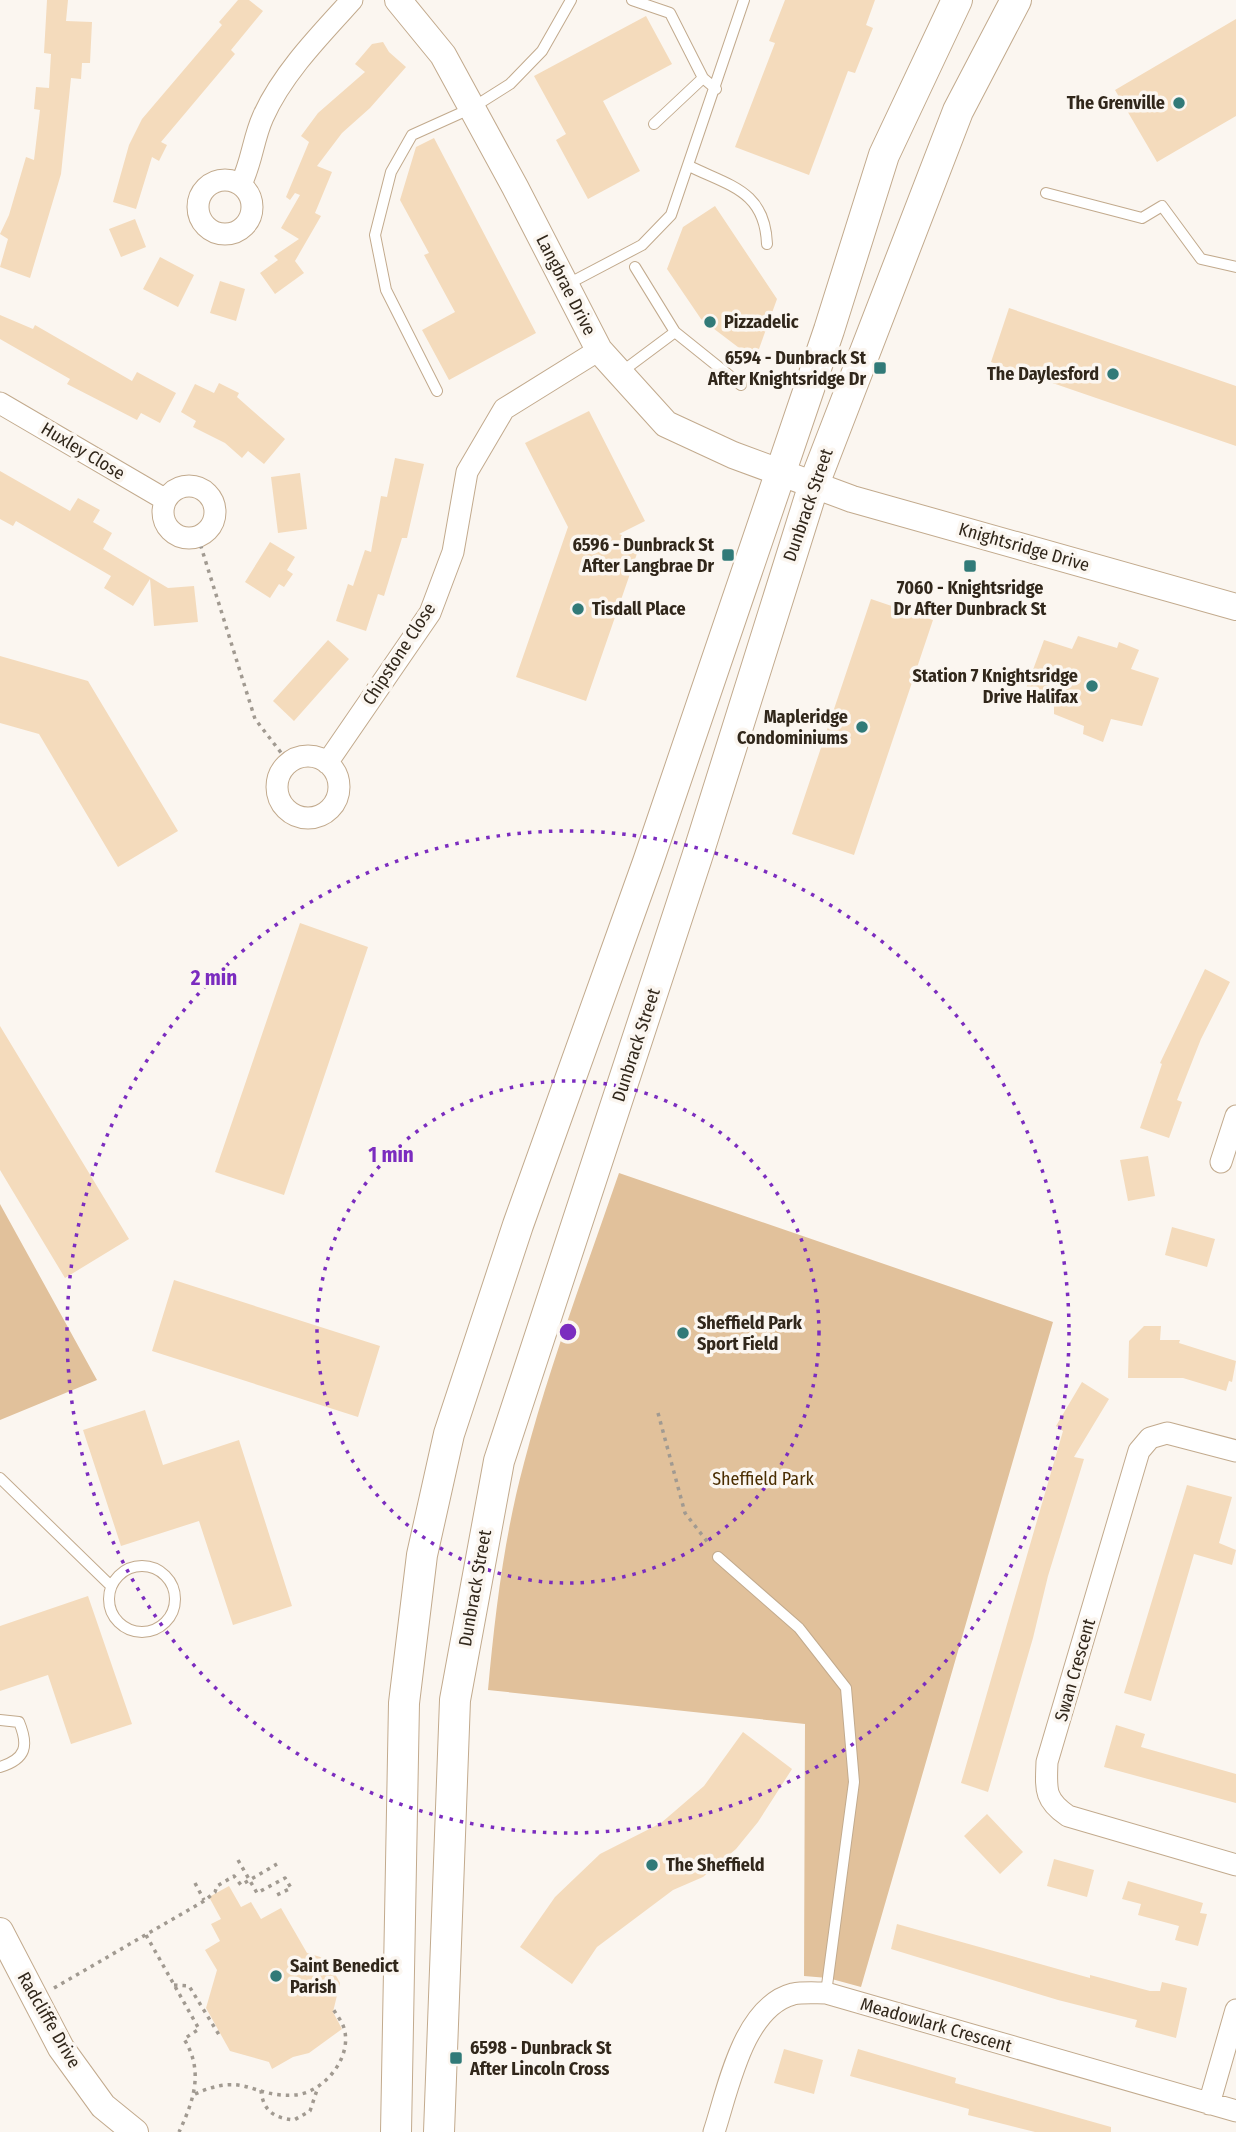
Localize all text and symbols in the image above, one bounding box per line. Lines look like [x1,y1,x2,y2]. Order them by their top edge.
place label: The Grenville [1067,92,1165,114]
marker: The Grenville [1171,95,1187,111]
street label: Langbrae Drive [531,231,601,339]
place label: Pizzadelic [724,311,799,333]
marker: Pizzadelic [702,314,718,330]
place label: 6594 - Dunbrack St After Knightsridge Dr [707,347,867,390]
marker: 6594 - Dunbrack St After Knightsridge Dr [872,360,888,376]
place label: The Daylesford [987,363,1099,385]
marker: The Daylesford [1105,366,1121,382]
street label: Huxley Close [37,417,129,485]
street label: Dunbrack Street [778,445,838,564]
street label: Knightsridge Drive [956,518,1092,576]
place label: 6596 - Dunbrack St After Langbrae Dr [572,534,715,577]
marker: 6596 - Dunbrack St After Langbrae Dr [720,547,736,563]
marker: 7060 - Knightsridge Dr After Dunbrack St [962,558,978,574]
place label: 7060 - Knightsridge Dr After Dunbrack St [894,577,1047,620]
place label: Tisdall Place [592,598,686,620]
street label: Chipstone Close [358,599,440,709]
marker: Tisdall Place [570,601,586,617]
place label: Station 7 Knightsridge Drive Halifax [912,665,1079,708]
marker: Station 7 Knightsridge Drive Halifax [1084,678,1100,694]
place label: Mapleridge Condominiums [737,706,848,749]
marker: Mapleridge Condominiums [854,719,870,735]
text: 2 min [190,965,237,991]
street label: Dunbrack Street [607,985,665,1105]
text: 1 min [368,1142,414,1168]
place label: Sheffield Park Sport Field [697,1312,803,1355]
centre of rings [556,1320,580,1344]
marker: Sheffield Park Sport Field [675,1325,691,1341]
park label: Sheffield Park [712,1468,814,1490]
street label: Dunbrack Street [454,1528,496,1648]
street label: Swan Crescent [1050,1616,1100,1724]
place label: The Sheffield [666,1854,765,1876]
marker: The Sheffield [644,1857,660,1873]
place label: Saint Benedict Parish [290,1955,400,1998]
street label: Radcliffe Drive [13,1968,85,2072]
marker: Saint Benedict Parish [268,1968,284,1984]
street label: Meadowlark Crescent [858,1993,1014,2057]
place label: 6598 - Dunbrack St After Lincoln Cross [469,2037,612,2080]
marker: 6598 - Dunbrack St After Lincoln Cross [448,2050,464,2066]

